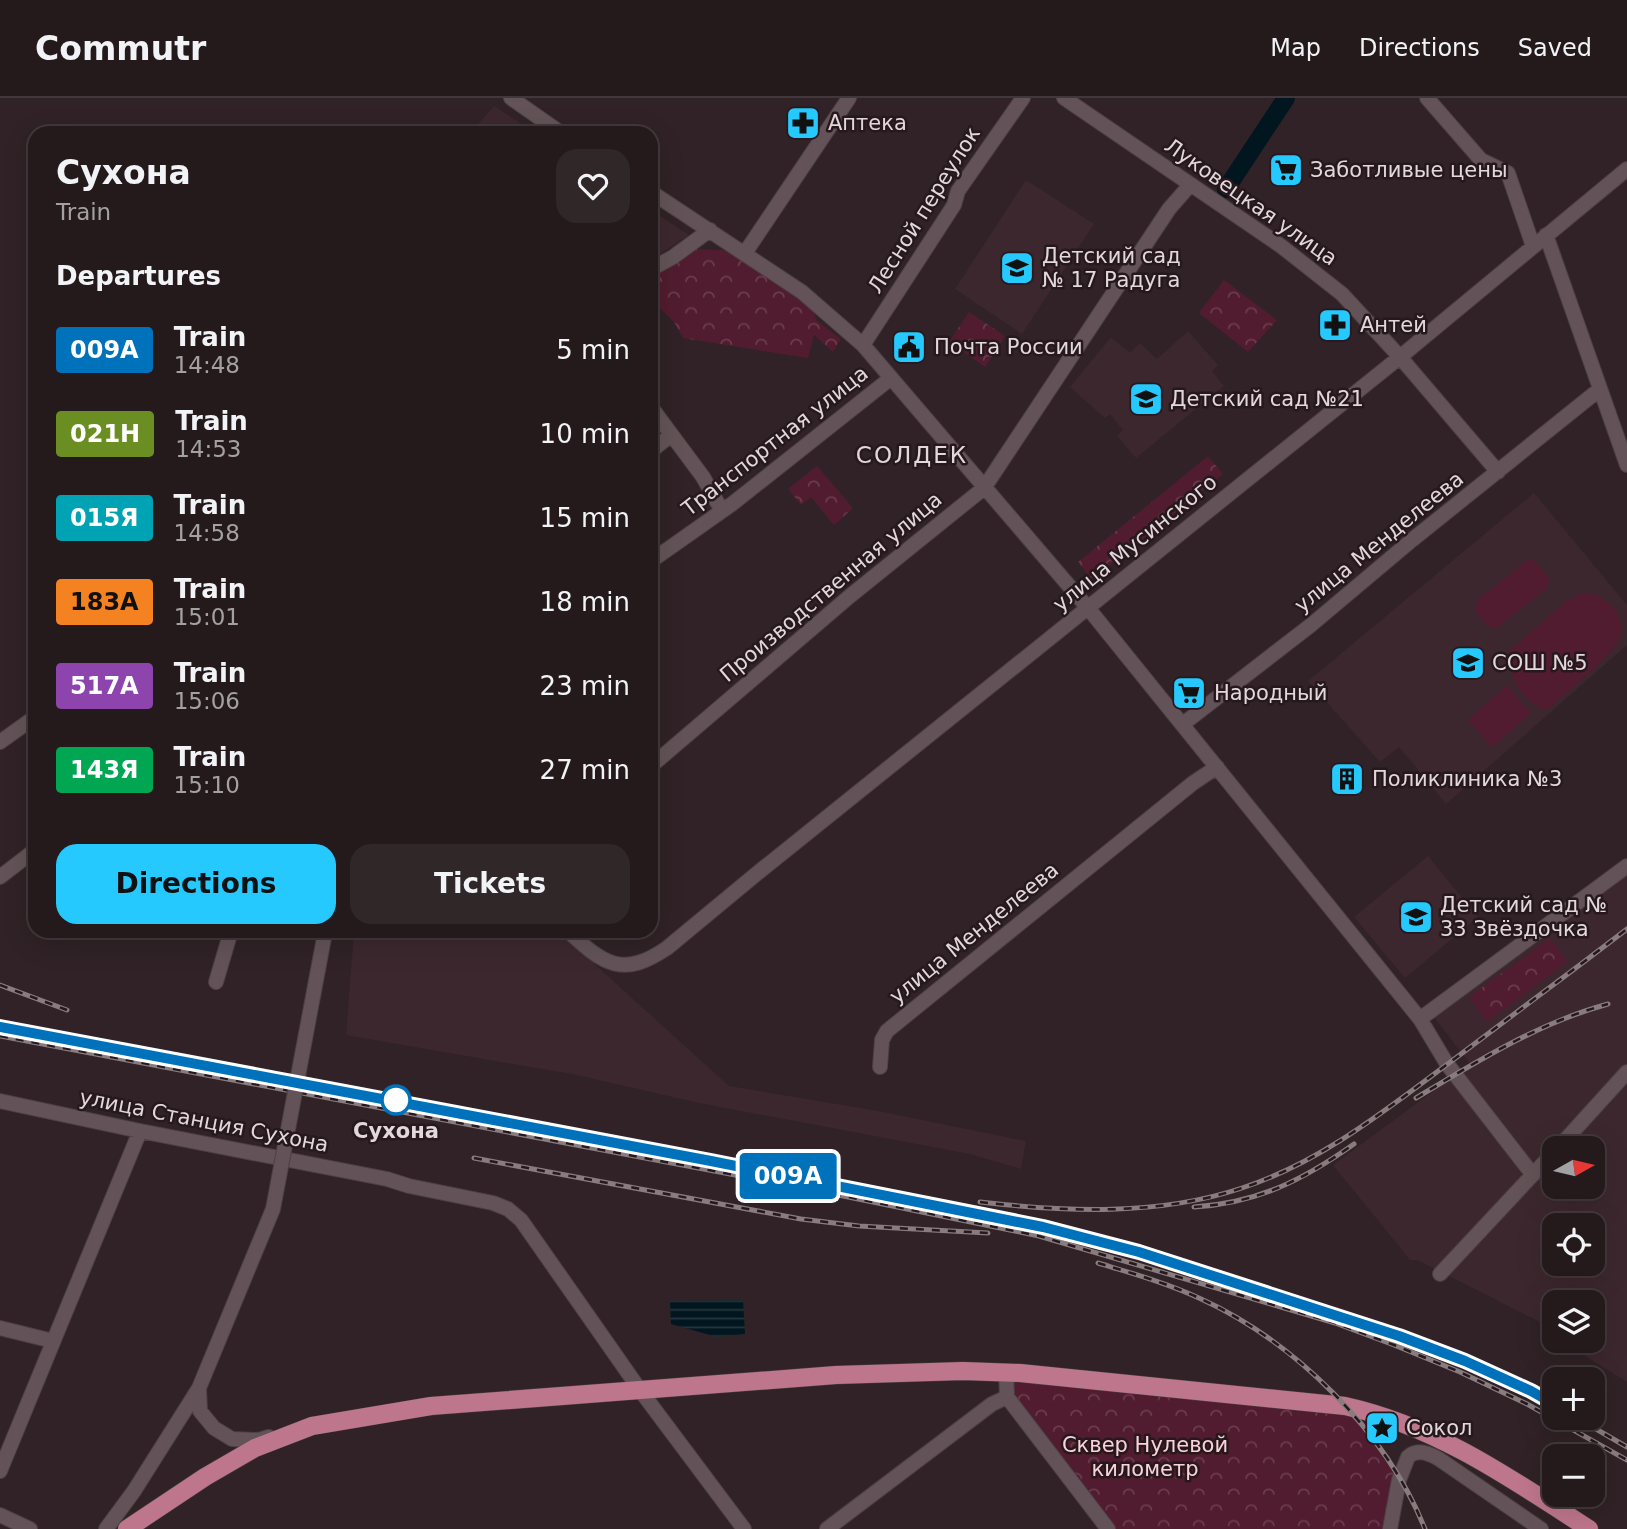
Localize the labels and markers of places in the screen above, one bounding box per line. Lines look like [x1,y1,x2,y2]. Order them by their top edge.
pharmacy icon: Аптека [784,104,822,142]
place label: Аптека [828,111,907,135]
supermarket icon: Заботливые цены [1267,151,1305,189]
place label: Заботливые цены [1310,158,1508,182]
place label: Детский сад № 17 Радуга [1042,244,1181,292]
school or university icon: Детский сад № 17 Радуга [998,249,1036,287]
pharmacy icon: Антей [1316,306,1354,344]
place label: Антей [1360,313,1427,337]
public building icon: Почта России [890,328,928,366]
place label: Почта России [934,335,1083,359]
school or university icon: Детский сад №21 [1127,380,1165,418]
place label: Детский сад №21 [1170,387,1364,411]
school or university icon: СОШ №5 [1449,644,1487,682]
place label: СОШ №5 [1492,651,1588,675]
supermarket icon: Народный [1170,674,1208,712]
place label: Народный [1214,681,1327,705]
building icon: Поликлиника №3 [1328,760,1366,798]
place label: Поликлиника №3 [1372,767,1562,791]
place label: Детский сад № 33 Звёздочка [1440,893,1607,941]
school or university icon: Детский сад № 33 Звёздочка [1397,898,1435,936]
marker: Сухона [381,1085,411,1115]
place label: Сухона [353,1119,439,1143]
place icon: Сокол [1363,1409,1401,1447]
place label: Сокол [1406,1416,1472,1440]

